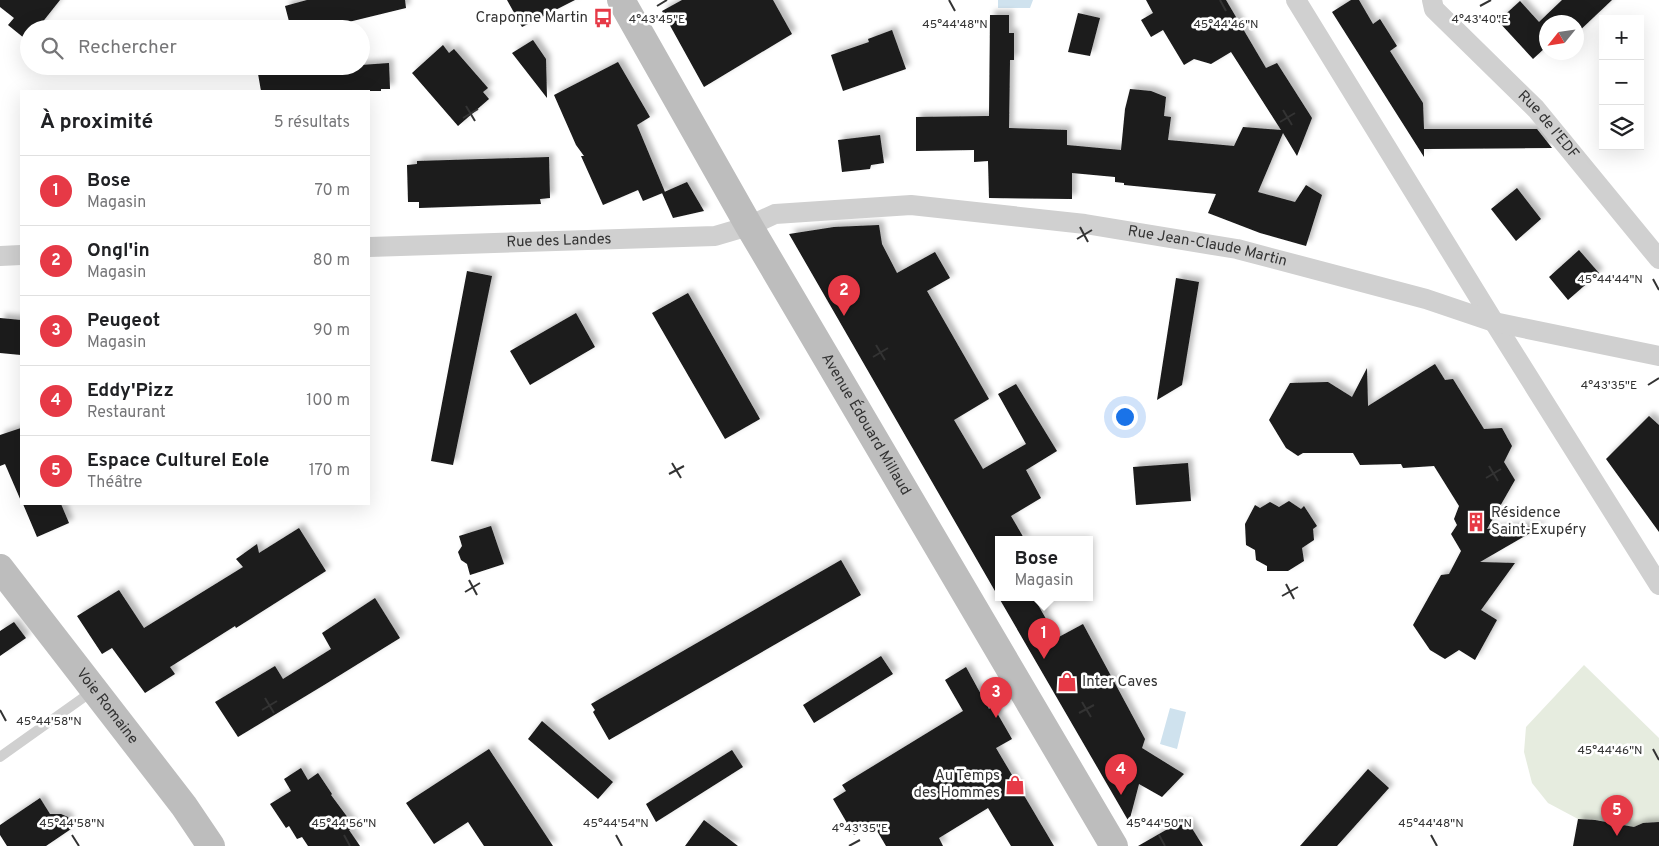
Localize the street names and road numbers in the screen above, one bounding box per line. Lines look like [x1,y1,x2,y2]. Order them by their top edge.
street label: Rue de l'EDF [1513,87,1583,163]
street label: Rue Jean-Claude Martin [1126,222,1289,271]
street label: Rue des Landes [506,230,612,252]
street label: Avenue Édouard Millaud [817,350,915,499]
street label: Voie Romaine [72,665,142,748]

